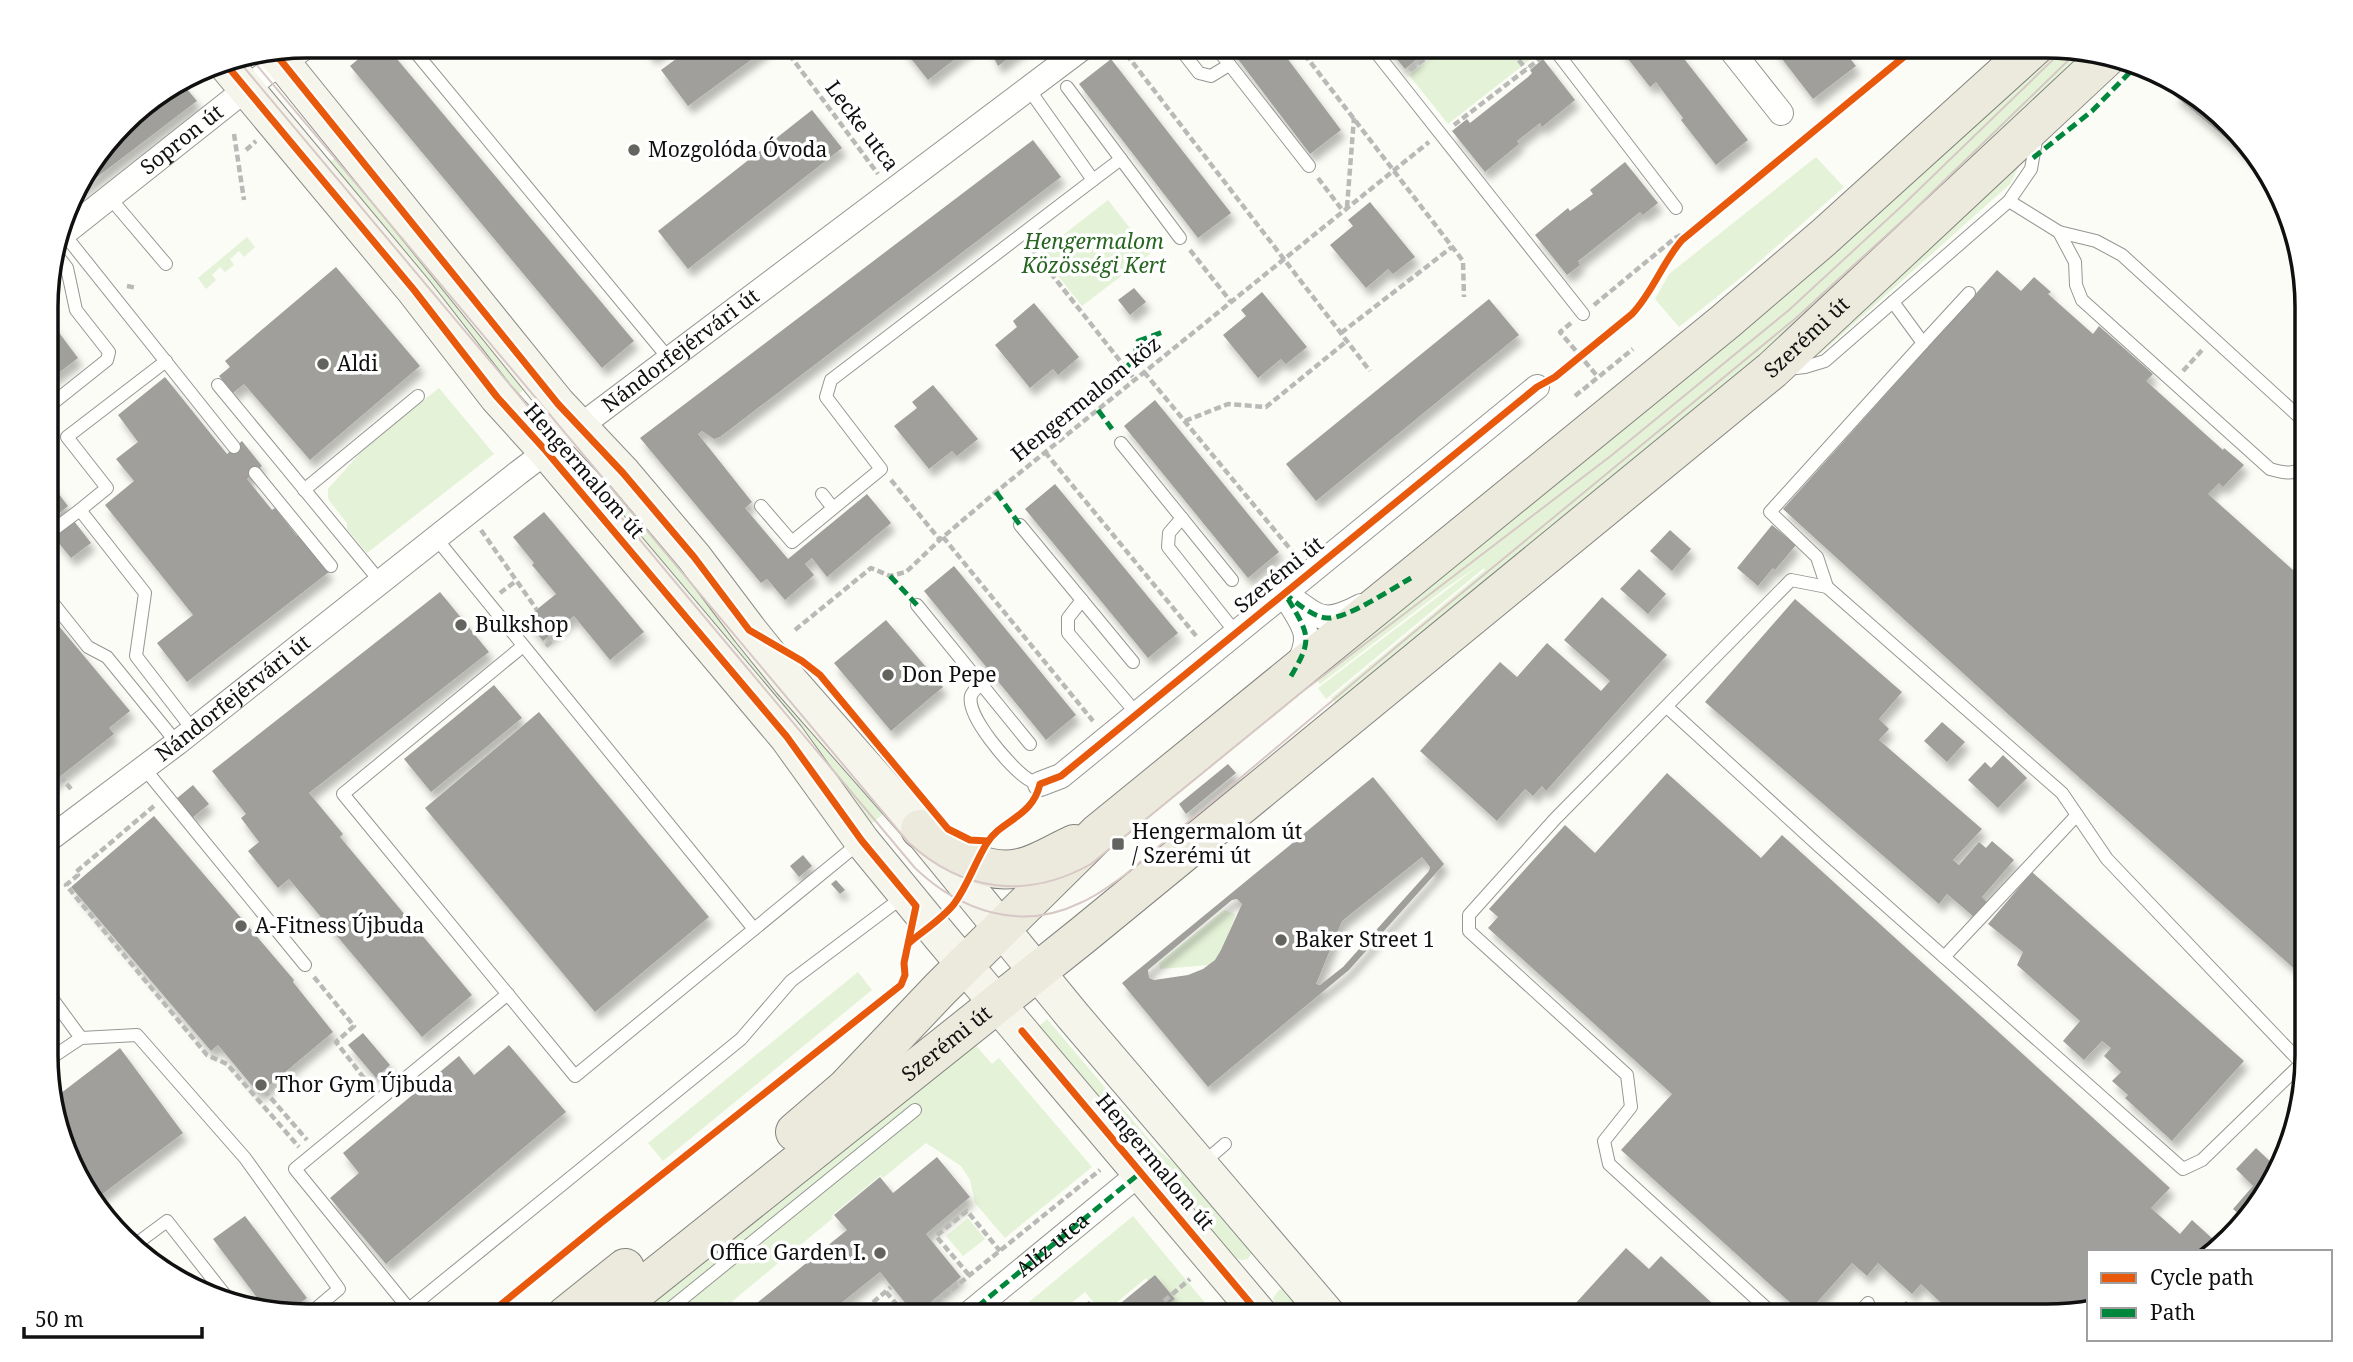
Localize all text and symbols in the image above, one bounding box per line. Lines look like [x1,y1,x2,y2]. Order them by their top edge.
street label: Lecke utca [820,75,906,176]
street label: Sopron út [134,98,228,181]
place label: Mozgolóda Óvoda [648,135,827,163]
marker: Mozgolóda Óvoda [626,142,642,158]
park label: Hengermalom Közösségi Kert [1021,227,1167,279]
street label: Nándorfejérvári út [596,281,764,418]
street label: Szerémi út [1758,290,1855,384]
street label: Hengermalom köz [1005,329,1166,467]
place label: Aldi [337,349,378,377]
marker: Aldi [315,356,331,372]
street label: Hengermalom út [518,397,651,544]
street label: Szerémi út [1228,530,1329,619]
place label: Bulkshop [475,610,569,638]
marker: Bulkshop [453,617,469,633]
street label: Nándorfejérvári út [149,628,316,767]
place label: Don Pepe [902,660,996,688]
marker: Don Pepe [880,667,896,683]
place label: Hengermalom út / Szerémi út [1132,817,1302,869]
marker: Hengermalom út / Szerémi út [1110,836,1126,852]
place label: A-Fitness Újbuda [255,911,424,939]
marker: A-Fitness Újbuda [233,918,249,934]
place label: Baker Street 1 [1295,925,1435,953]
marker: Baker Street 1 [1273,932,1289,948]
street label: Szerémi út [895,999,997,1088]
place label: Thor Gym Újbuda [275,1070,453,1098]
marker: Thor Gym Újbuda [253,1077,269,1093]
street label: Hengermalom út [1090,1087,1221,1236]
street label: Alíz utca [1009,1206,1094,1283]
place label: Office Garden I. [710,1238,866,1266]
marker: Office Garden I. [872,1245,888,1261]
legend [2087,1250,2332,1341]
text: Cycle path [2150,1263,2254,1291]
scale bar [24,1296,203,1340]
text: Path [2150,1298,2195,1326]
text: 50 m [35,1305,84,1333]

